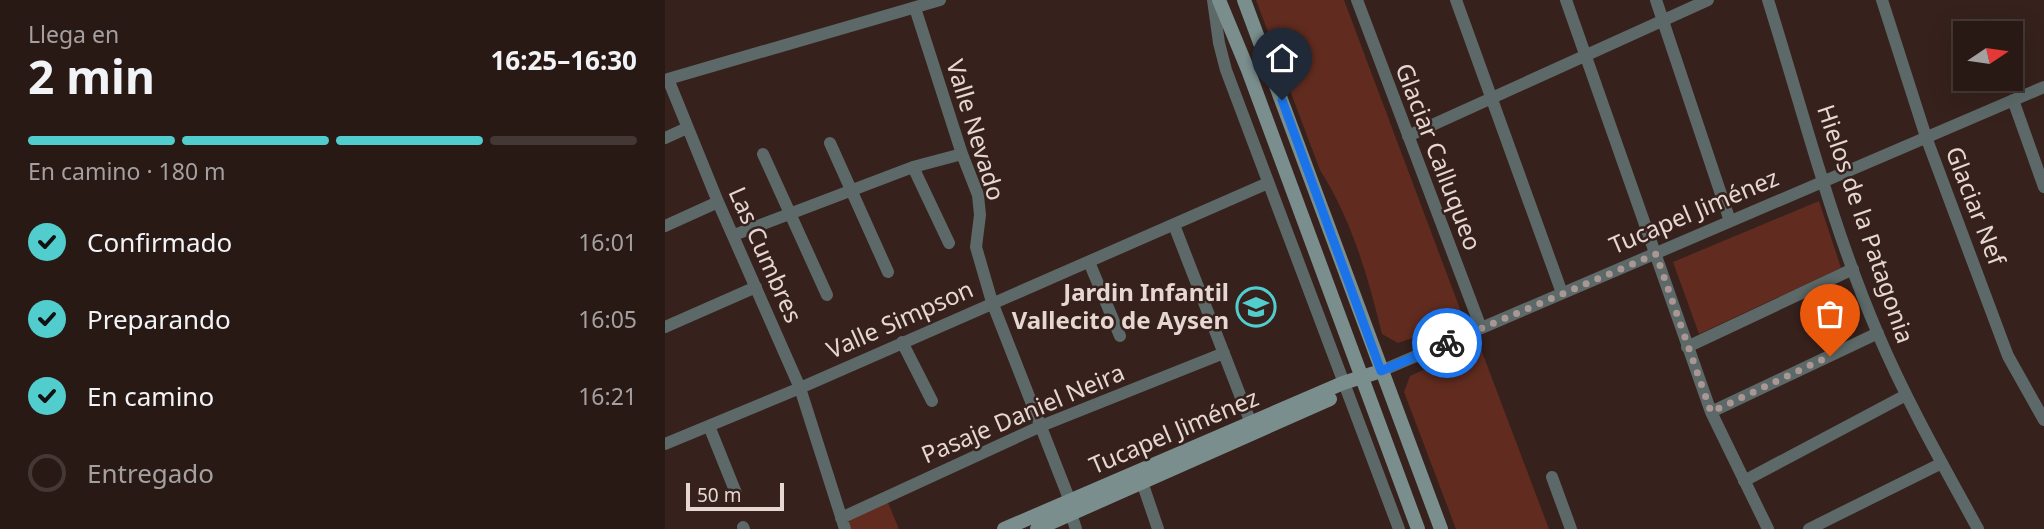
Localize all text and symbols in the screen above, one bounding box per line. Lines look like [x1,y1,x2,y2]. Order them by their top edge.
text: Llega en [28,18,119,50]
north arrow [1953,21,2023,91]
map controls [1953,21,2023,91]
pin [1252,28,1312,100]
icon: home [1263,39,1301,77]
text: 16:25–16:30 [490,42,637,78]
text: 2 min [28,45,155,107]
street label: Valle Nevado [939,55,1014,204]
street label: Glaciar Calluqueo [1389,58,1490,255]
street label: Hielos de la Patagonia [1810,100,1923,347]
street label: Glaciar Nef [1939,141,2015,271]
text: En camino · 180 m [28,155,226,187]
street label: Tucapel Jiménez [1604,160,1783,261]
street label: Las Cumbres [722,181,811,328]
icon: check [28,223,66,261]
text: Confirmado [87,224,232,260]
text: 16:01 [578,226,637,258]
street label: Valle Simpson [821,272,978,366]
place label: Jardin Infantil Vallecito de Aysen [1012,275,1229,336]
pin [1800,284,1860,356]
school or university icon: Jardin Infantil Vallecito de Aysen [1235,286,1277,328]
icon: bag [1811,295,1849,333]
icon: check [28,300,66,338]
text: Preparando [87,301,231,337]
text: 16:05 [578,303,637,335]
courier [1412,308,1482,378]
icon: bike [1428,324,1466,362]
street label: Pasaje Daniel Neira [916,355,1129,470]
icon: check [28,377,66,415]
text: En camino [87,378,214,414]
text: 16:21 [578,380,637,412]
street label: Tucapel Jiménez [1084,380,1263,481]
text: Entregado [87,455,214,491]
scale bar [686,480,784,512]
text: 50 m [697,482,741,508]

